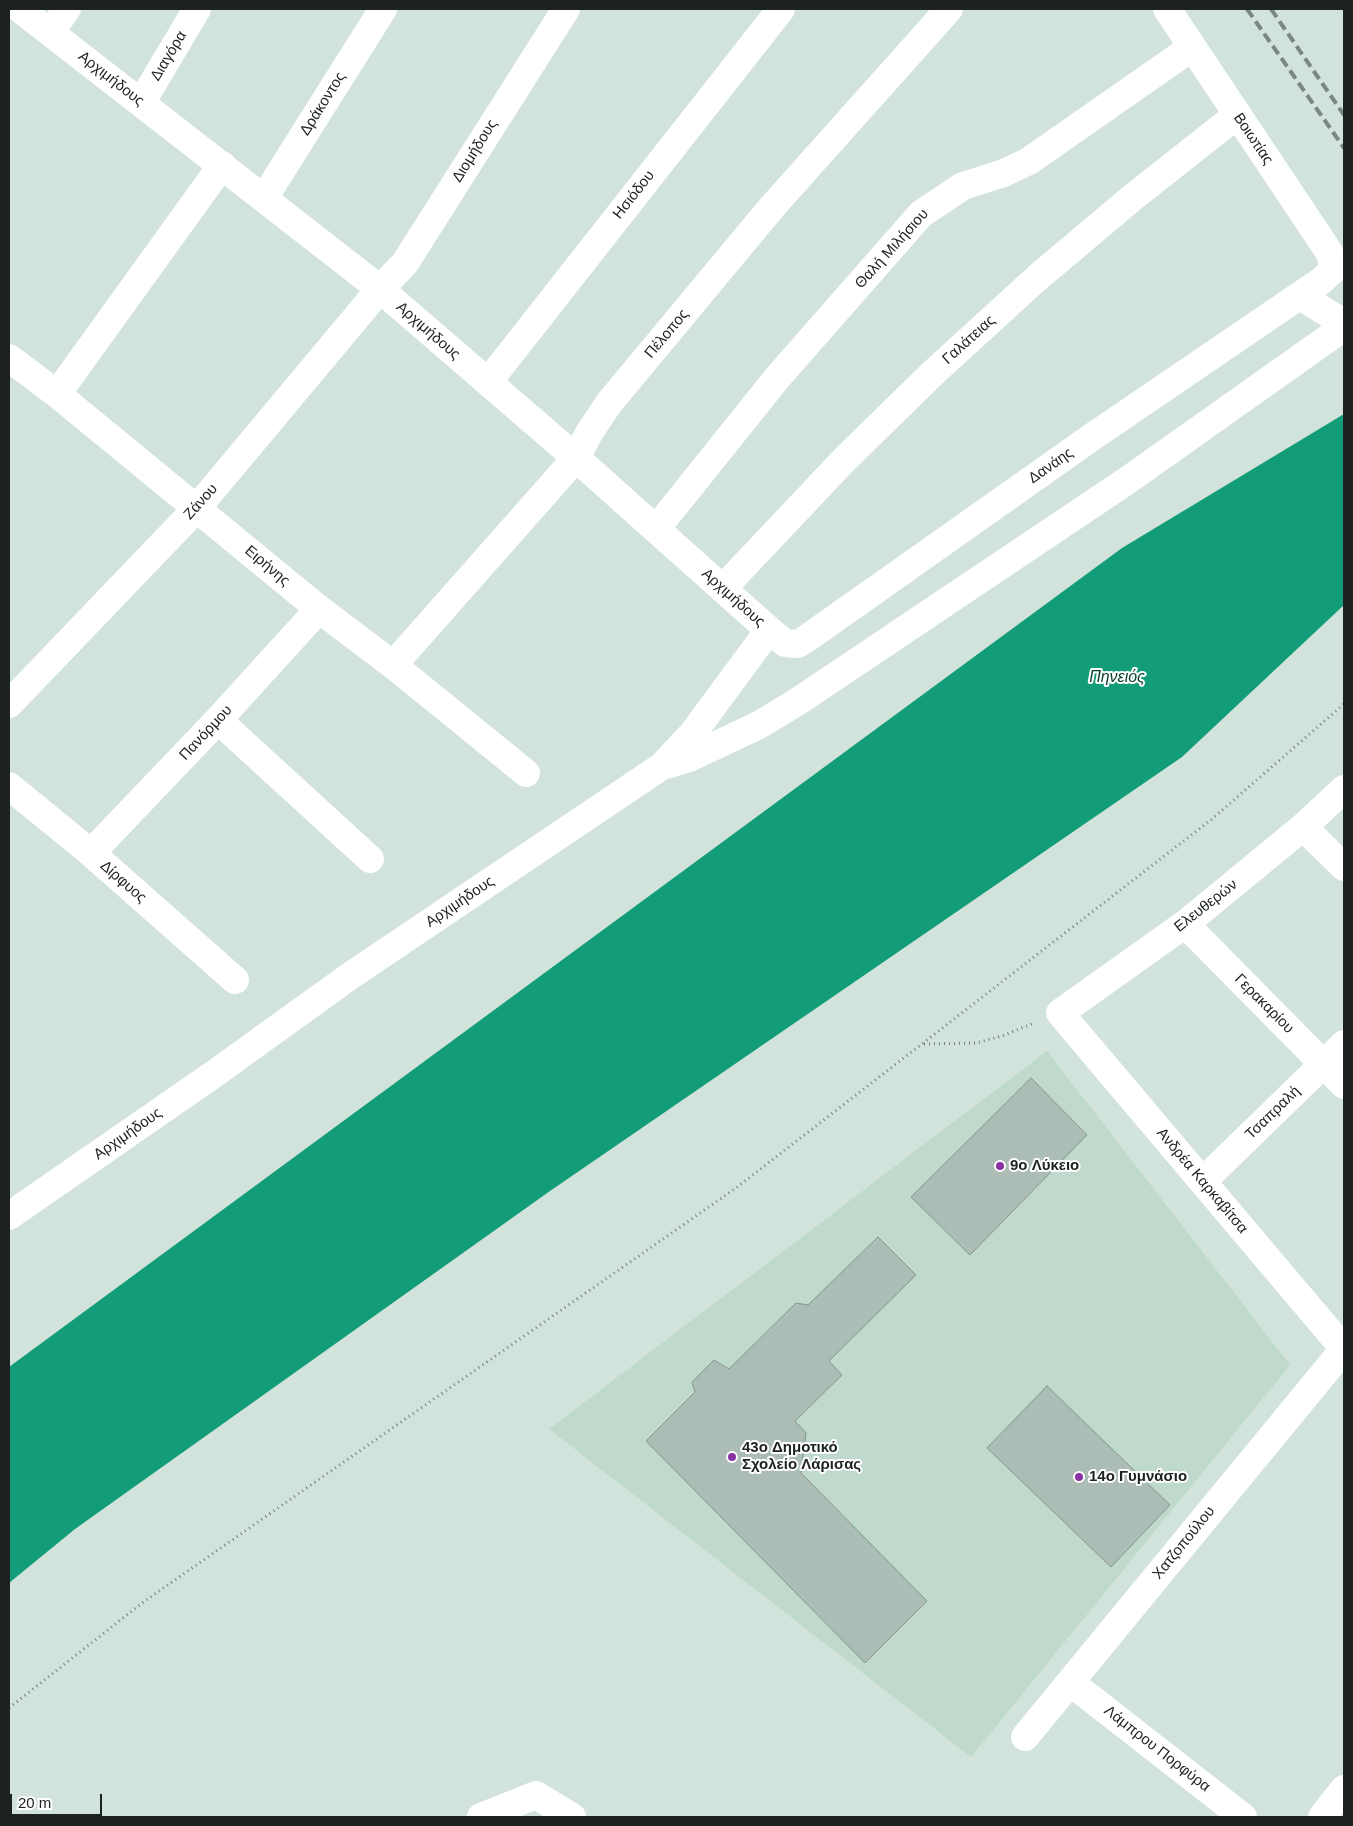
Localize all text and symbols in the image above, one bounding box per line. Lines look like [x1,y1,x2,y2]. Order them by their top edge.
street label: Διαγόρα [147,28,191,84]
street label: Αρχιμήδους [74,48,148,110]
street label: Δράκοντος [296,69,350,139]
street label: Βοιωτίας [1229,110,1277,168]
street label: Διομήδους [449,116,501,186]
street label: Ησιόδου [609,167,659,223]
street label: Θαλή Μιλήσιου [851,205,933,293]
street label: Αρχιμήδους [392,298,464,364]
street label: Πέλοπος [641,306,693,362]
street label: Γαλάτειας [939,312,999,368]
street label: Δανάης [1025,444,1077,488]
street label: Ζάνου [180,480,222,524]
street label: Ειρήνης [241,542,293,590]
street label: Αρχιμήδους [698,565,768,631]
water label: Πηνειός [1089,668,1145,688]
street label: Πανόρμου [176,702,236,764]
street label: Δίρφυος [96,857,150,907]
street label: Αρχιμήδους [422,872,498,932]
street label: Ελευθερών [1171,876,1241,936]
street label: Γερακαρίου [1231,971,1297,1037]
street label: Τσαπραλή [1242,1083,1304,1143]
street label: Αρχιμήδους [91,1104,165,1164]
street label: Ανδρέα Καρκαβίτσα [1153,1125,1251,1237]
place label: 9ο Λύκειο [1010,1157,1079,1175]
marker: 9ο Λύκειο [994,1160,1006,1172]
place label: 43ο Δημοτικό Σχολείο Λάρισας [742,1439,861,1474]
marker: 43ο Δημοτικό Σχολείο Λάρισας [726,1451,738,1463]
place label: 14ο Γυμνάσιο [1089,1468,1187,1486]
marker: 14ο Γυμνάσιο [1073,1471,1085,1483]
street label: Χατζοπούλου [1149,1503,1219,1583]
street label: Λάμπρου Πορφύρα [1100,1702,1214,1796]
scale bar [12,1784,105,1816]
text: 20 m [18,1794,51,1811]

